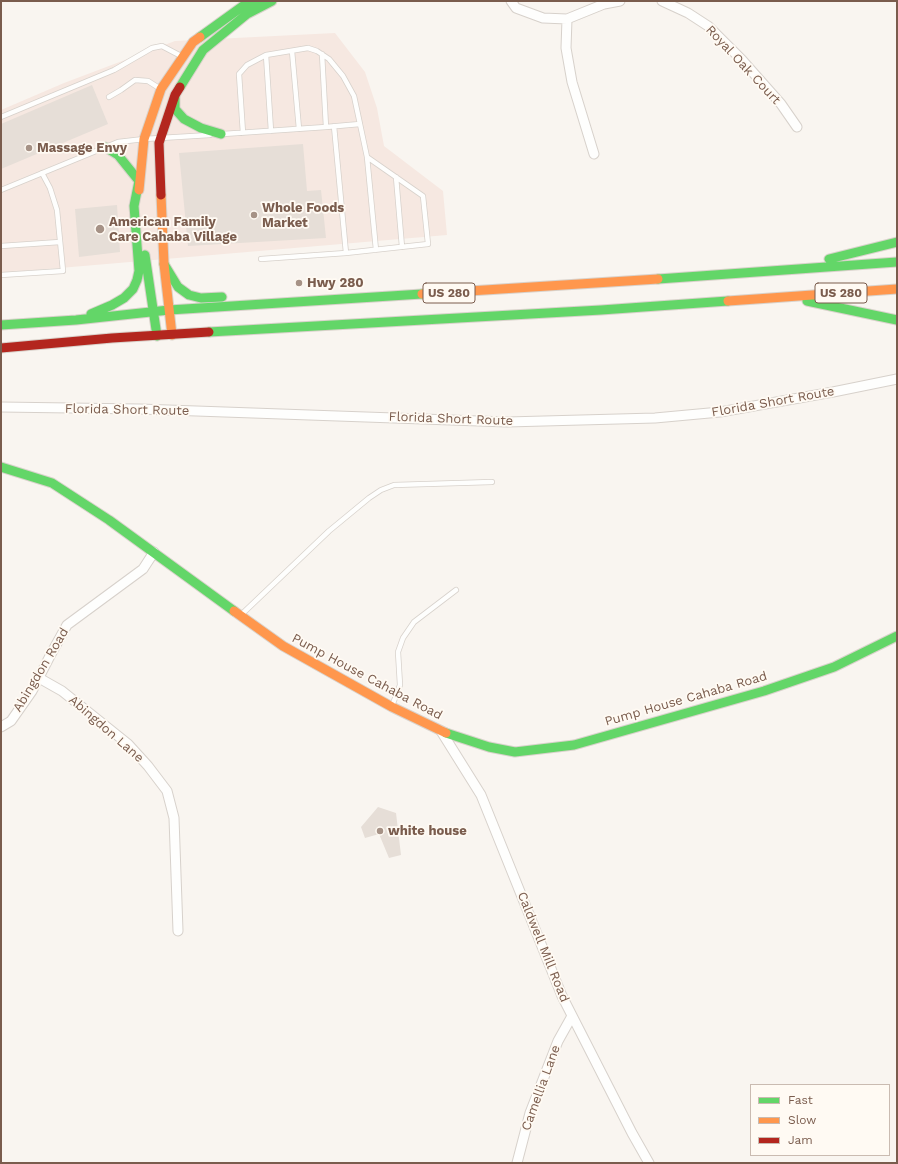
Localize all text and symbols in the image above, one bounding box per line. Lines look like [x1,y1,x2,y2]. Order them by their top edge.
street label: Royal Oak Court [702,22,784,108]
place label: Massage Envy [37,140,127,156]
marker: Massage Envy [24,143,34,153]
place label: Whole Foods Market [262,200,344,231]
marker: Whole Foods Market [249,210,259,220]
place label: American Family Care Cahaba Village [109,214,237,245]
marker: American Family Care Cahaba Village [94,223,106,235]
place label: Hwy 280 [307,275,364,291]
marker: Hwy 280 [294,278,304,288]
road number: US 280 [423,283,475,303]
road number: US 280 [815,283,867,303]
street label: Florida Short Route [710,384,836,420]
street label: Florida Short Route [65,401,189,419]
street label: Florida Short Route [388,409,514,429]
street label: Abingdon Road [10,625,72,715]
street label: Pump House Cahaba Road [289,631,445,723]
street label: Pump House Cahaba Road [603,668,769,730]
street label: Abingdon Lane [65,692,147,766]
place label: white house [388,823,467,839]
marker: white house [375,826,385,836]
street label: Caldwell Mill Road [514,890,572,1004]
street label: Camellia Lane [518,1043,564,1133]
legend [750,1084,890,1156]
text: Fast [788,1093,813,1107]
text: Slow [788,1113,816,1127]
text: Jam [788,1133,813,1147]

